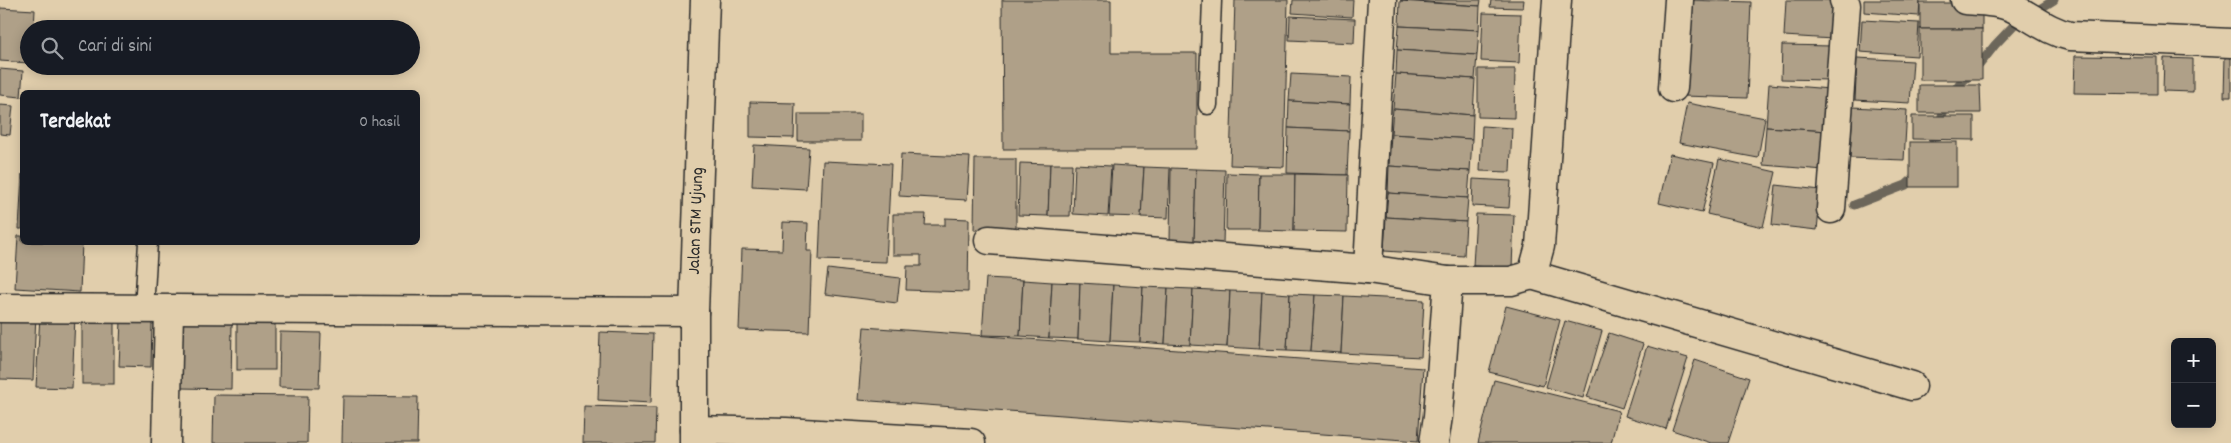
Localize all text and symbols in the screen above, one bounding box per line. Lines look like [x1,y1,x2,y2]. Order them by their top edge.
search box [20,20,420,75]
icon: search [38,34,66,62]
text: Cari di sini [78,34,152,61]
text: Terdekat [40,108,111,138]
text: 0 hasil [359,111,400,134]
street label: Jalan STM Ujung [683,167,711,275]
map controls [2171,338,2216,428]
button: + [2171,338,2216,383]
button: − [2171,383,2216,428]

